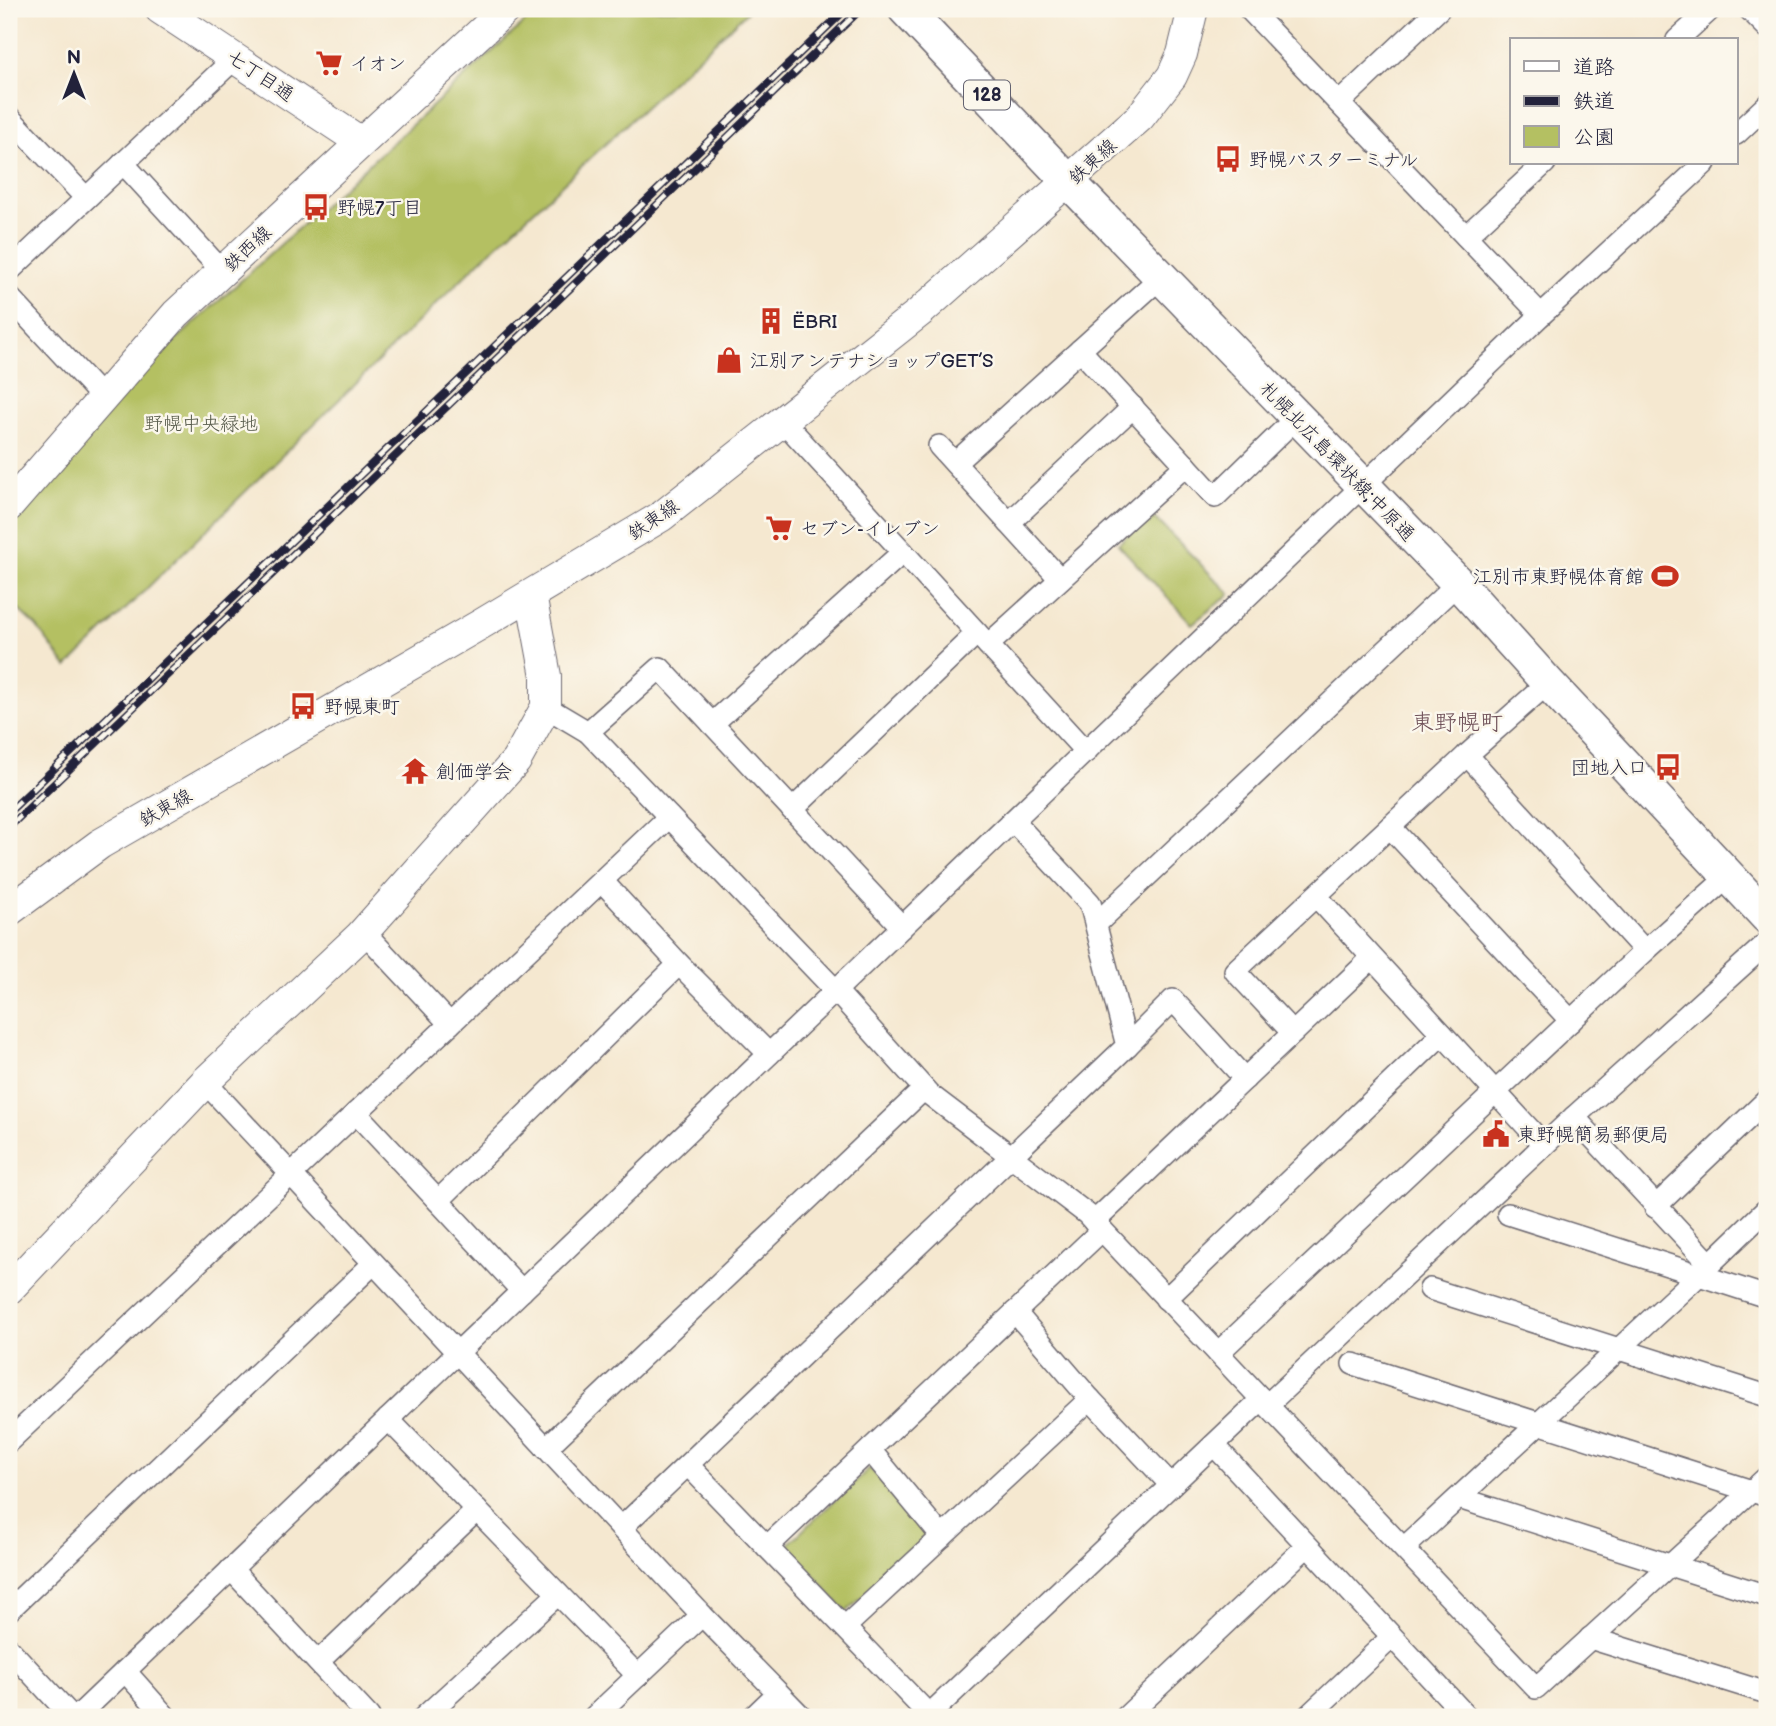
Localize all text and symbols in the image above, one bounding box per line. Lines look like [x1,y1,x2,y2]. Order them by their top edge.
north arrow [38,38,108,108]
legend [1510,38,1738,164]
street label: 七丁目通 [222,45,298,107]
text: N [67,47,81,70]
supermarket icon: イオン [314,48,344,78]
place label: イオン [350,53,406,76]
text: 道路 [1573,55,1615,80]
road number: 128 [964,80,1010,110]
text: 鉄道 [1573,89,1615,114]
text: 公園 [1573,125,1615,150]
street label: 鉄東線 [1064,134,1122,190]
bus stop icon: 野幌バスターミナル [1213,144,1243,174]
place label: 野幌バスターミナル [1249,149,1419,172]
bus stop icon: 野幌7丁目 [301,192,331,222]
place label: 野幌7丁目 [337,197,422,220]
street label: 鉄西線 [219,221,277,277]
building icon: ËBRI [756,306,786,336]
place label: ËBRI [792,311,838,334]
shop icon: 江別アンテナショップGET’S [714,345,744,375]
place label: 江別アンテナショップGET’S [750,350,994,373]
street label: 札幌北広島環状線;中原通 [1255,377,1419,547]
park label: 野幌中央緑地 [144,413,258,436]
street label: 鉄東線 [624,495,684,546]
supermarket icon: セブン-イレブン [764,513,794,543]
place label: セブン-イレブン [800,518,940,541]
sports icon: 江別市東野幌体育館 [1650,561,1680,591]
place label: 江別市東野幌体育館 [1473,566,1644,589]
bus stop icon: 野幌東町 [288,691,318,721]
place label: 野幌東町 [324,696,400,719]
district label: 東野幌町 [1411,709,1503,737]
bus stop icon: 団地入口 [1653,752,1683,782]
temple icon: 創価学会 [400,756,430,786]
place label: 団地入口 [1571,757,1647,780]
place label: 創価学会 [436,761,512,784]
street label: 鉄東線 [135,784,196,832]
public building icon: 東野幌簡易郵便局 [1481,1119,1511,1149]
place label: 東野幌簡易郵便局 [1517,1124,1669,1147]

